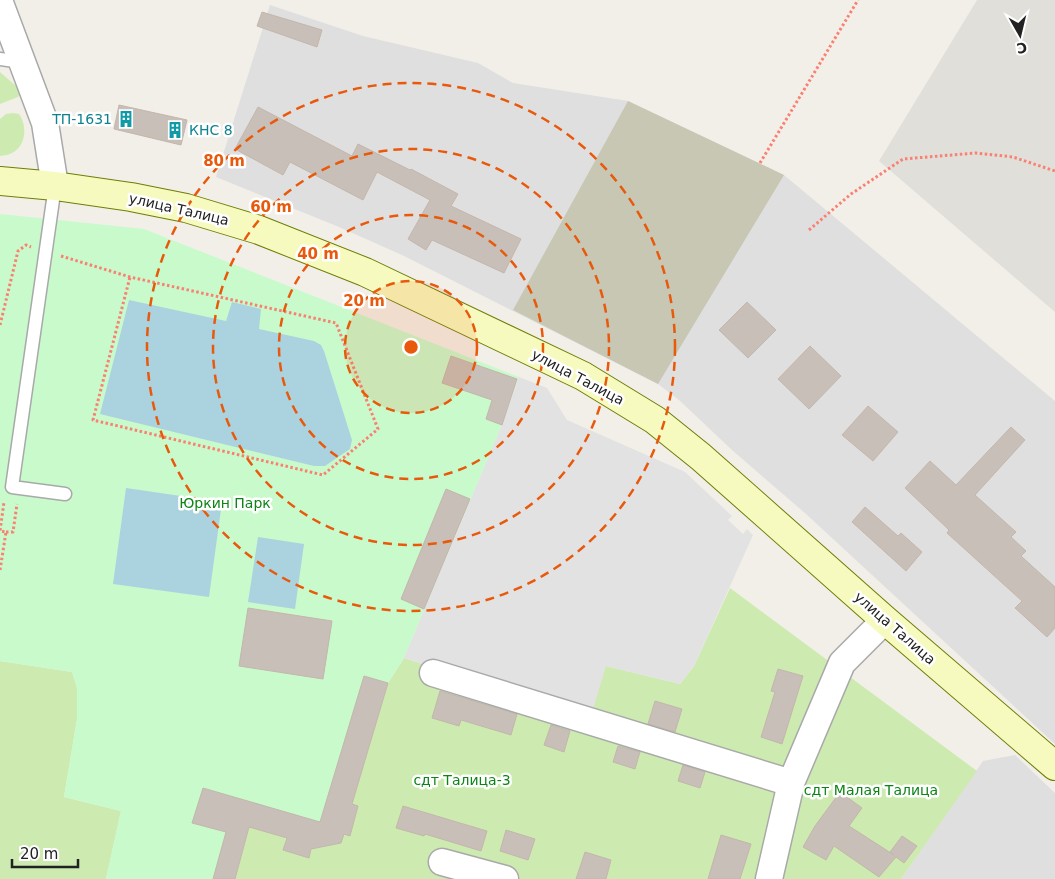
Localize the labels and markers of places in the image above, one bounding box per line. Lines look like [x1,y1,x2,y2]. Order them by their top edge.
building icon: ТП-1631 [116,109,136,129]
place label: ТП-1631 [51,111,112,127]
building icon: КНС 8 [165,120,185,140]
place label: КНС 8 [189,122,233,138]
centre of rings [402,338,420,356]

